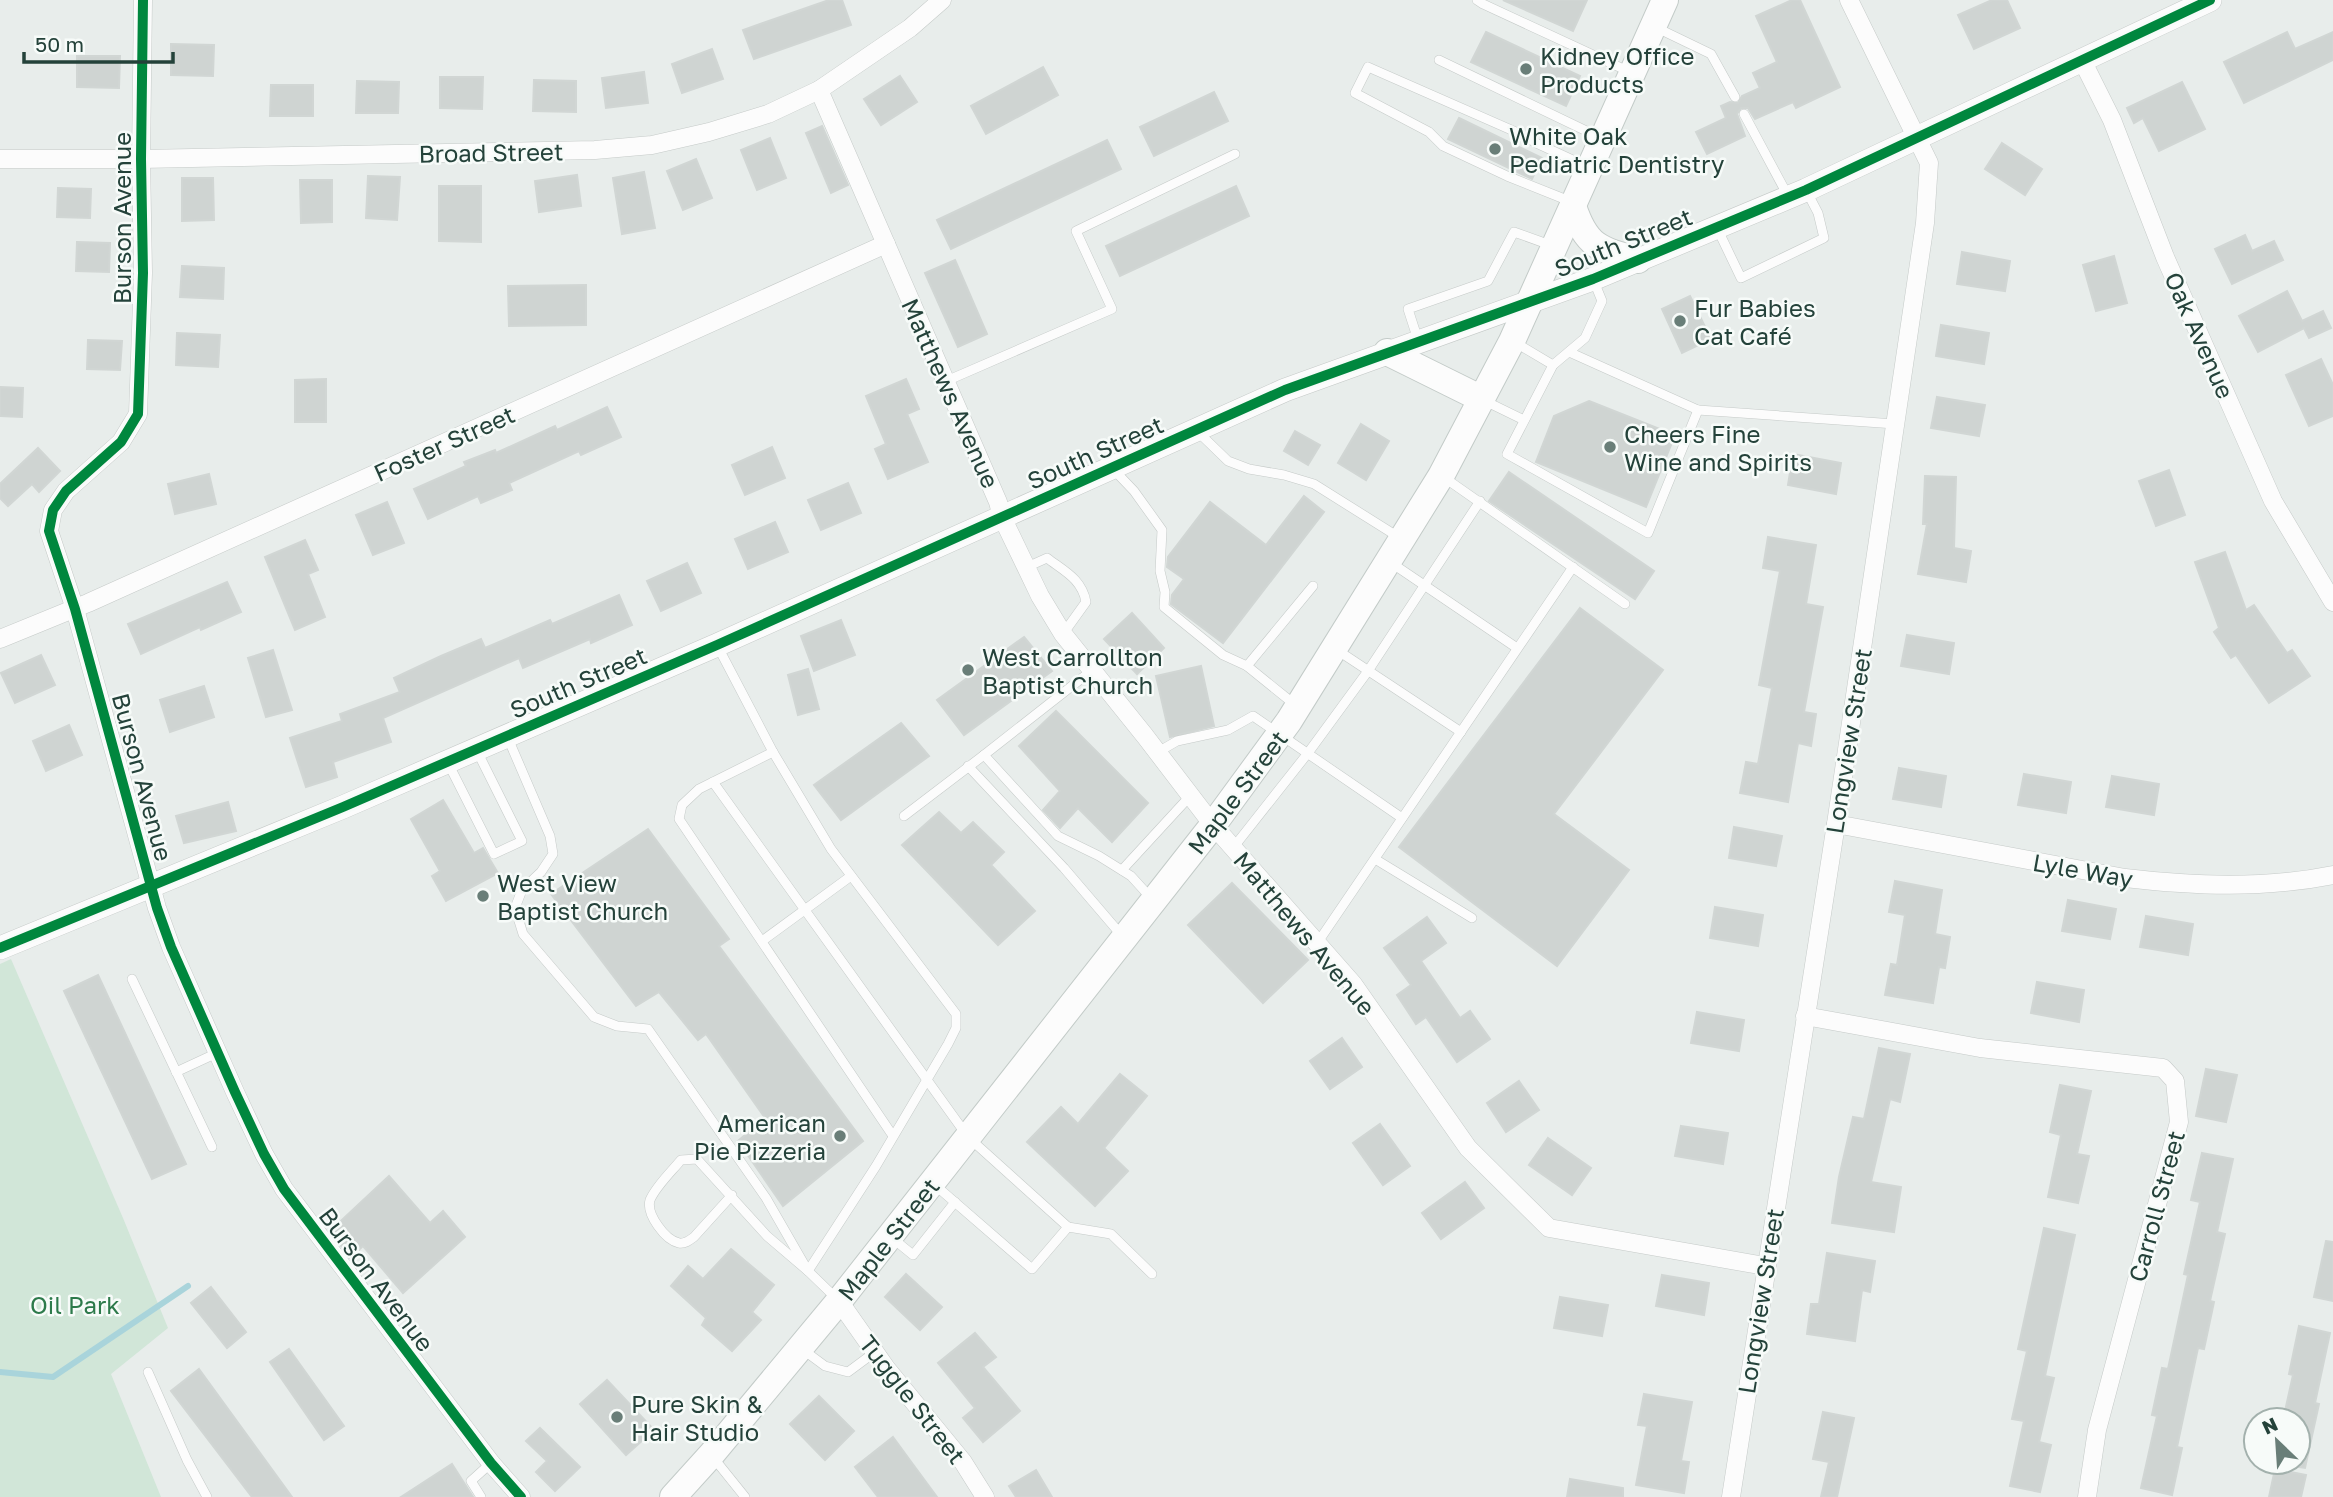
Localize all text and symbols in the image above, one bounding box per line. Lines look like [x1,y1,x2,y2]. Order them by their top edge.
scale bar [24,21,173,65]
text: 50 m [35,31,84,57]
place label: Kidney Office Products [1540,41,1694,98]
marker: Kidney Office Products [1518,61,1534,77]
place label: White Oak Pediatric Dentistry [1509,121,1725,178]
street label: Burson Avenue [107,132,136,304]
street label: Broad Street [418,136,564,168]
marker: White Oak Pediatric Dentistry [1487,141,1503,157]
street label: South Street [1550,201,1696,283]
street label: Oak Avenue [2159,267,2241,403]
place label: Fur Babies Cat Café [1694,293,1816,350]
street label: Matthews Avenue [896,294,1006,492]
marker: Fur Babies Cat Café [1672,313,1688,329]
street label: Foster Street [369,399,519,487]
street label: South Street [1023,409,1167,495]
place label: Cheers Fine Wine and Spirits [1624,419,1812,476]
marker: Cheers Fine Wine and Spirits [1602,439,1618,455]
street label: South Street [505,640,651,724]
place label: West Carrollton Baptist Church [982,642,1163,699]
street label: Longview Street [1819,646,1877,836]
marker: West Carrollton Baptist Church [960,662,976,678]
street label: Burson Avenue [107,690,179,864]
street label: Maple Street [1181,724,1293,860]
street label: Matthews Avenue [1228,845,1382,1021]
street label: Lyle Way [2031,847,2135,893]
place label: West View Baptist Church [497,868,668,925]
marker: West View Baptist Church [475,888,491,904]
place label: American Pie Pizzeria [694,1108,826,1165]
street label: Carroll Street [2122,1127,2190,1285]
marker: American Pie Pizzeria [832,1128,848,1144]
street label: Maple Street [831,1172,945,1306]
street label: Burson Avenue [313,1201,441,1357]
street label: Longview Street [1731,1206,1789,1396]
park label: Oil Park [30,1290,120,1319]
street label: Tuggle Street [854,1329,972,1469]
place label: Pure Skin & Hair Studio [631,1389,762,1446]
north arrow [2242,1406,2312,1476]
marker: Pure Skin & Hair Studio [609,1409,625,1425]
text: N [2258,1412,2281,1439]

